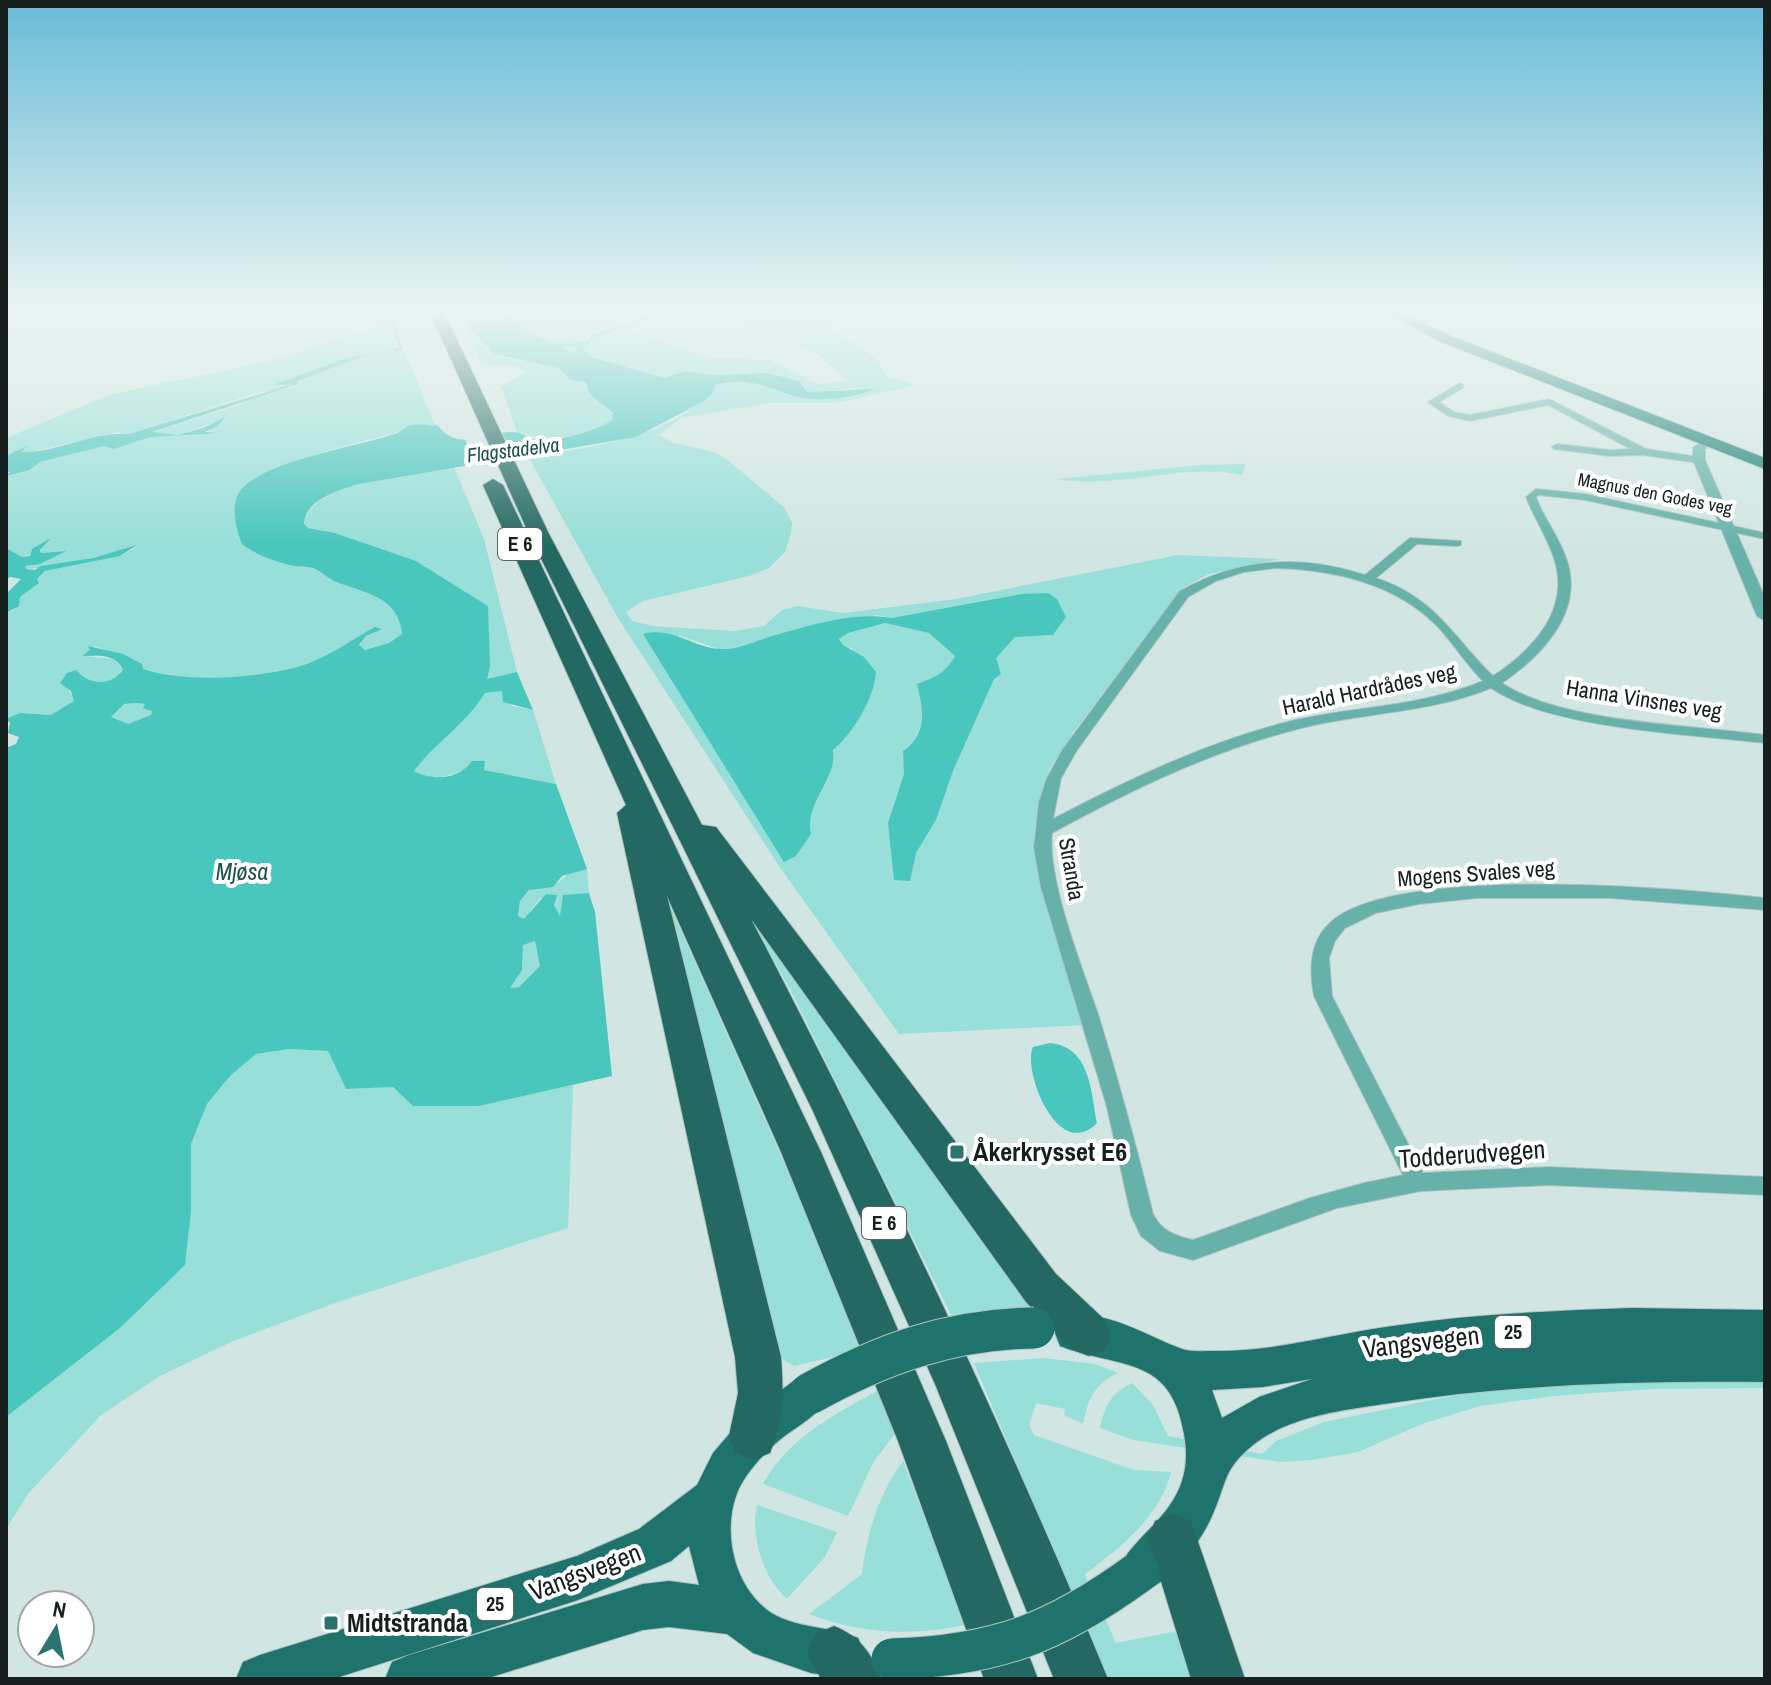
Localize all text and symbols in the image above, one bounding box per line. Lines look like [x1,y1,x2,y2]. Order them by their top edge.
water label: Flagstadelva [465,430,561,469]
street label: Magnus den Godes veg [1576,466,1735,521]
road number: E 6 [498,528,542,560]
street label: Harald Hardrådes veg [1280,656,1458,722]
street label: Hanna Vinsnes veg [1564,672,1724,726]
street label: Stranda [1052,835,1092,903]
street label: Mogens Svales veg [1396,853,1556,893]
water label: Mjøsa [216,855,268,887]
street label: Todderudvegen [1397,1131,1546,1176]
place label: Åkerkrysset E6 [973,1134,1127,1169]
marker: Åkerkrysset E6 [948,1143,966,1161]
road number: E 6 [862,1207,906,1239]
road number: 25 [1495,1316,1531,1348]
street label: Vangsvegen [1361,1317,1481,1366]
street label: Vangsvegen [524,1534,646,1609]
road number: 25 [477,1588,513,1620]
north arrow [16,1589,96,1669]
text: N [50,1593,68,1625]
place label: Midtstranda [347,1605,468,1640]
marker: Midtstranda [322,1614,340,1632]

